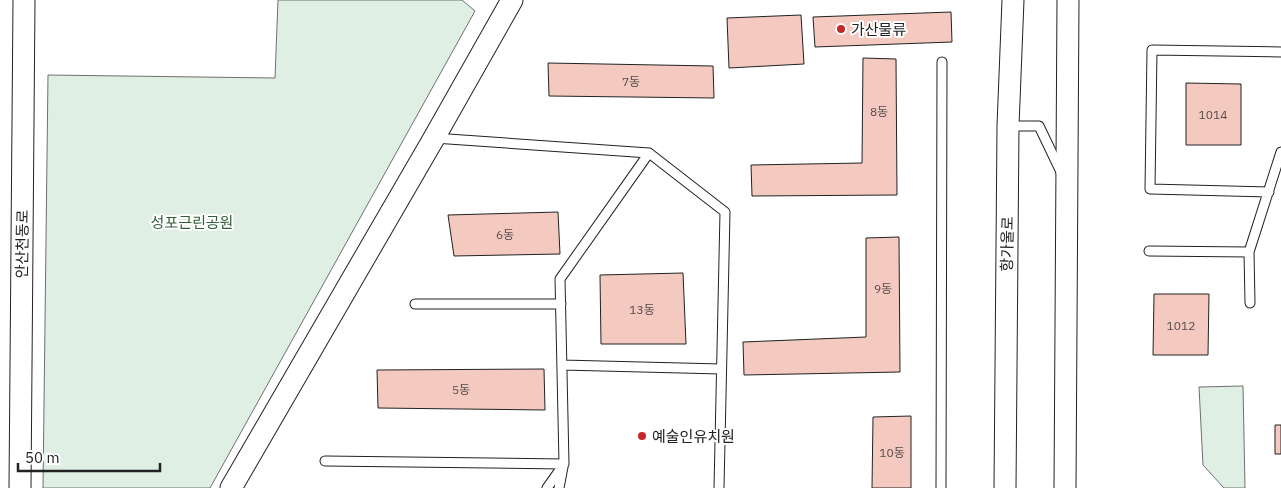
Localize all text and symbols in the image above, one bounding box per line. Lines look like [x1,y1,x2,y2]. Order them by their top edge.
place label: 가산물류 [851,20,906,39]
marker: 가산물류 [835,23,847,35]
house number: 7동 [622,74,640,89]
house number: 8동 [870,104,888,119]
house number: 1014 [1199,107,1227,122]
street label: 안산천동로 [12,209,32,279]
park label: 성포근린공원 [151,213,233,232]
street label: 항가울로 [997,216,1017,272]
house number: 6동 [496,227,514,242]
house number: 9동 [874,281,892,296]
house number: 13동 [629,302,655,317]
house number: 1012 [1167,318,1195,333]
house number: 5동 [452,382,470,397]
place label: 예술인유치원 [652,427,735,446]
marker: 예술인유치원 [636,430,648,442]
scale bar [18,440,160,472]
house number: 10동 [879,445,905,460]
text: 50 m [25,448,60,467]

